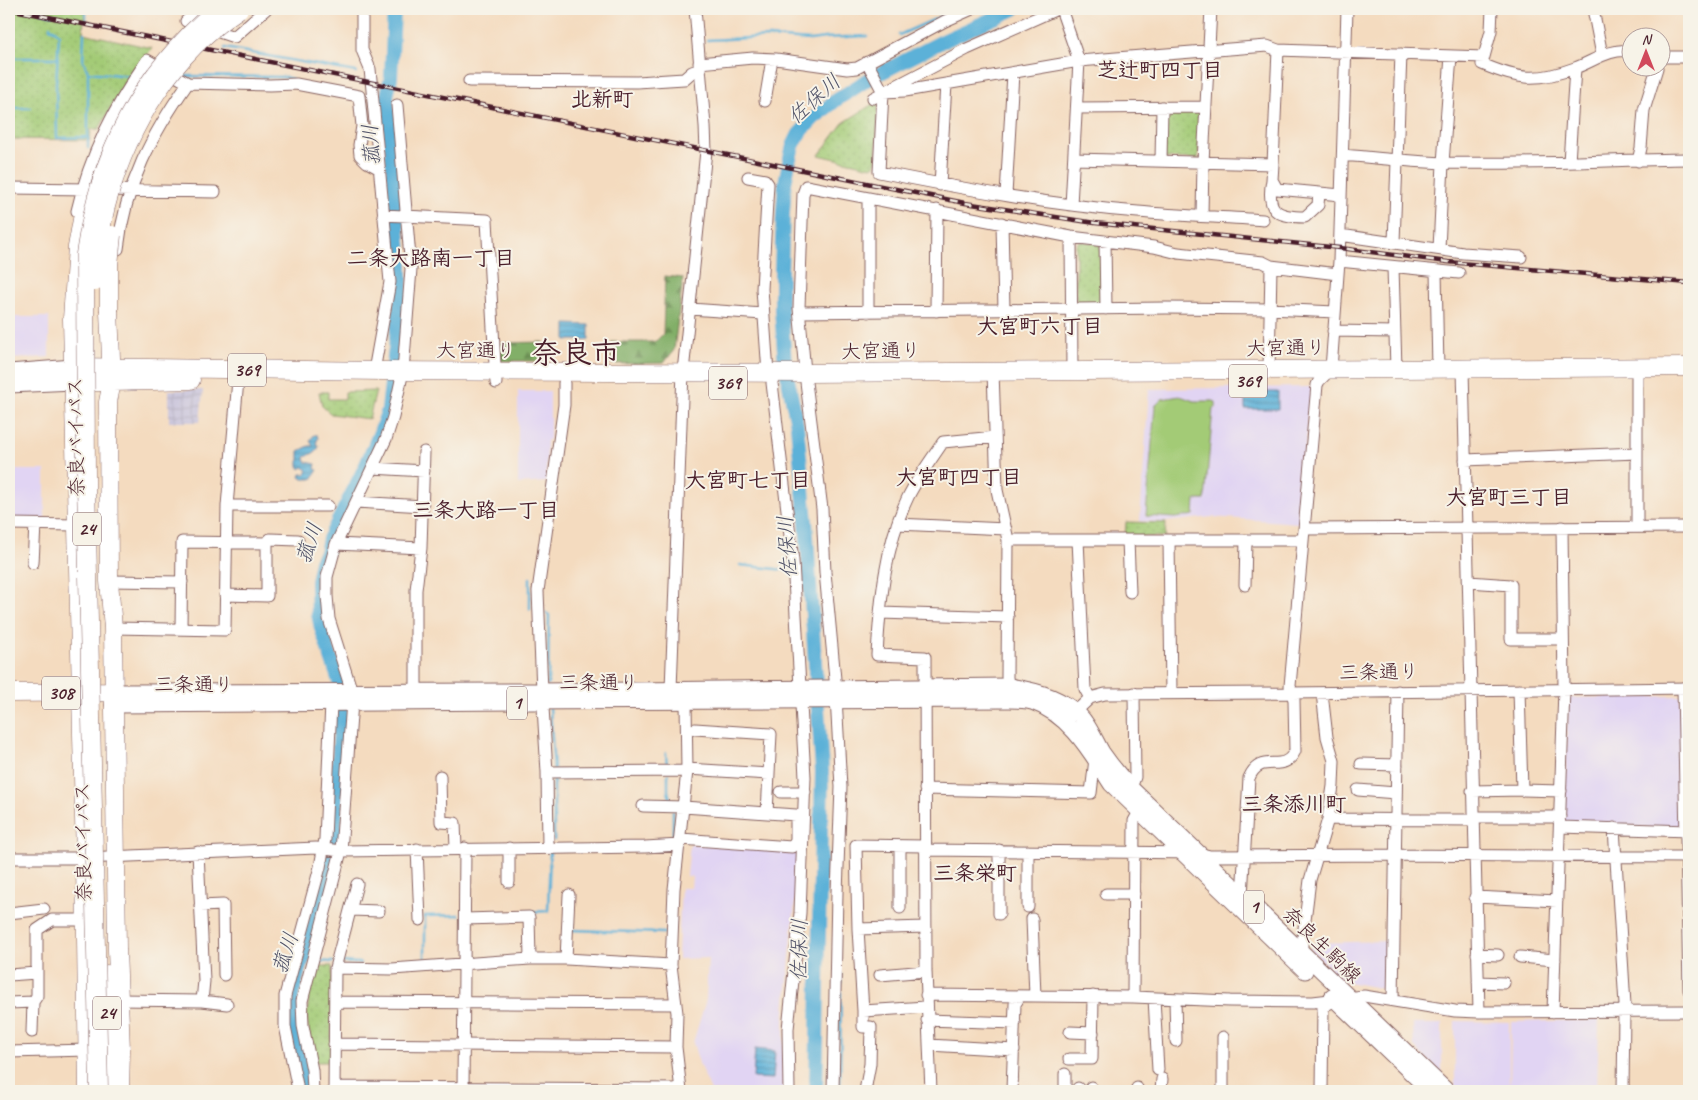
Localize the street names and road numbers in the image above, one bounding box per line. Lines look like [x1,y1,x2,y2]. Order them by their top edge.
street label: 大宮通り [1246,335,1326,361]
street label: 大宮通り [436,338,516,363]
street label: 大宮通り [841,338,921,364]
road number: 369 [228,354,266,386]
road number: 369 [1229,364,1267,398]
road number: 369 [709,366,747,399]
street label: 奈良バイパス [62,377,90,497]
road number: 24 [73,512,101,546]
street label: 三条通り [1339,659,1419,685]
street label: 三条通り [559,670,639,695]
street label: 三条通り [154,672,234,697]
road number: 308 [42,676,80,710]
road number: 1 [507,686,527,720]
street label: 奈良バイパス [69,782,97,902]
road number: 1 [1244,890,1264,924]
street label: 奈良生駒線 [1277,901,1367,989]
road number: 24 [93,996,121,1030]

